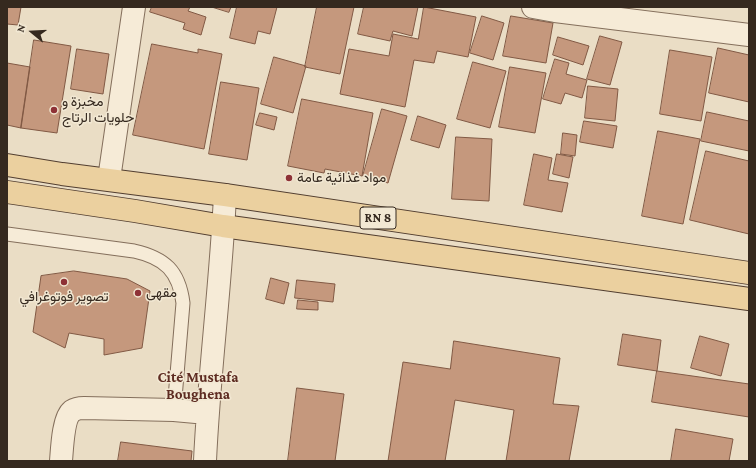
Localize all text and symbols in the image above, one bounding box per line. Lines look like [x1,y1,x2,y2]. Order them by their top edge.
north arrow [12,12,52,52]
text: N [14,23,27,34]
place label: مخبزة و حلويات الرتاج [62,94,134,126]
marker: مخبزة و حلويات الرتاج [49,105,59,115]
place label: مواد غذائية عامة [297,170,386,186]
marker: مواد غذائية عامة [284,173,294,183]
road number: RN 8 [360,207,396,229]
marker: تصوير فوتوغرافي [59,277,69,287]
place label: مقهى [146,285,177,301]
marker: مقهى [133,288,143,298]
place label: تصوير فوتوغرافي [19,289,109,305]
district label: Cité Mustafa Boughena [158,368,238,403]

